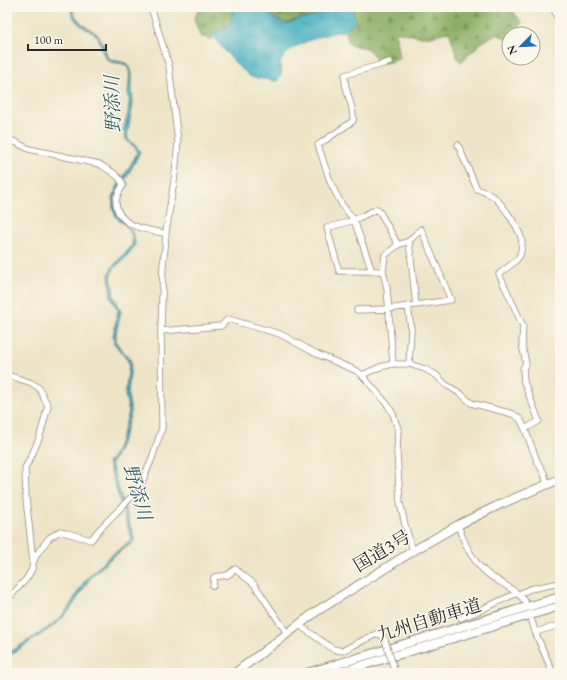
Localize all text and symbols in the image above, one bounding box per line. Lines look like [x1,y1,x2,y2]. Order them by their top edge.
scale bar [28,26,106,52]
north arrow [501,26,541,66]
text: 100 m [34,32,64,48]
text: N [504,43,520,57]
water label: 野添川 [99,73,126,133]
water label: 野添川 [118,461,158,525]
street label: 国道3号 [349,525,415,577]
street label: 九州自動車道 [374,593,484,646]

